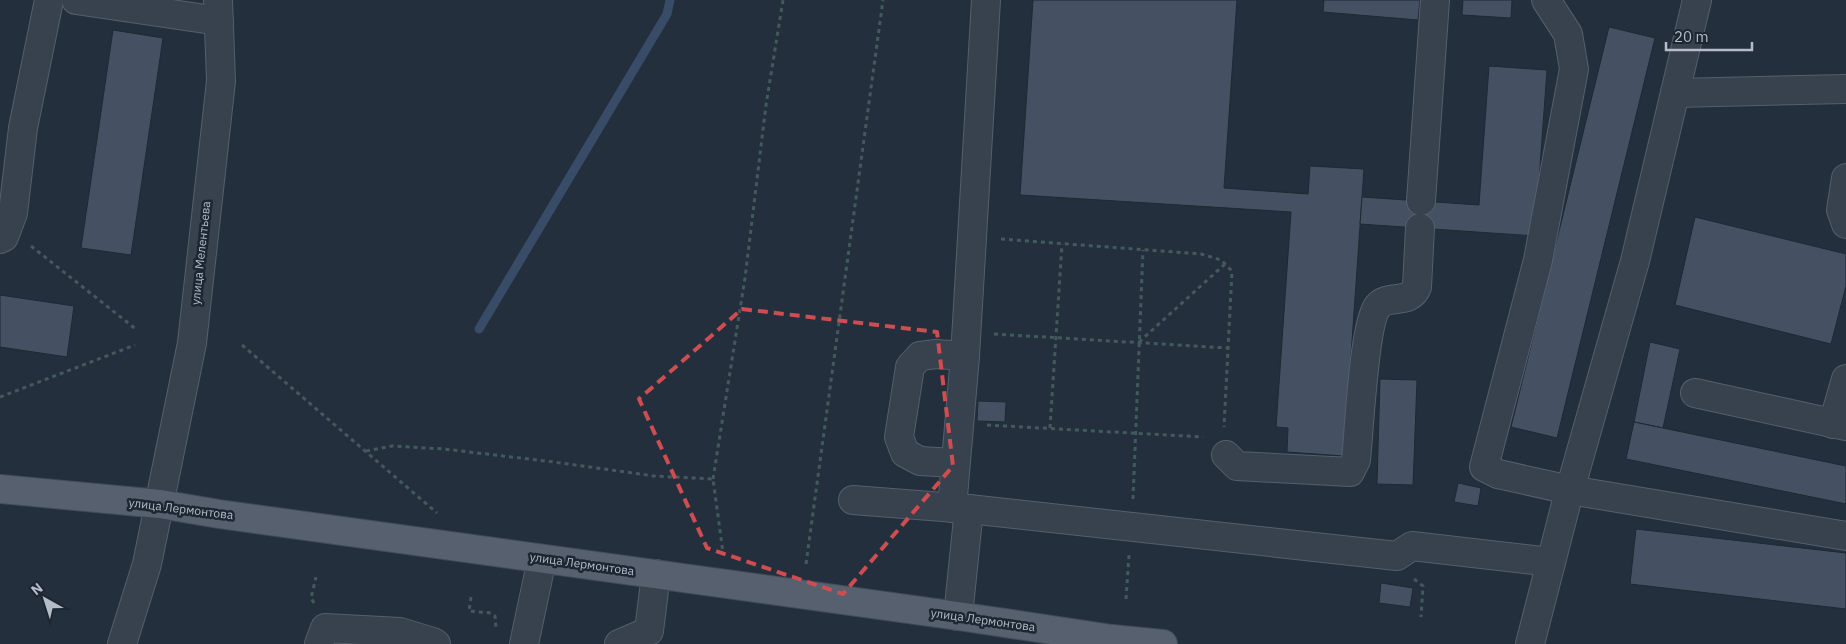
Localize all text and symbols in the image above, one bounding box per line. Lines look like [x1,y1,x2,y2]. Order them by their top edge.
scale bar [1666,20,1752,52]
text: 20 m [1674,27,1709,46]
street label: улица Мелентьева [188,200,213,306]
street label: улица Лермонтова [128,495,235,522]
street label: улица Лермонтова [529,549,636,578]
north arrow [20,574,70,624]
text: N [27,579,46,599]
street label: улица Лермонтова [930,605,1037,634]

